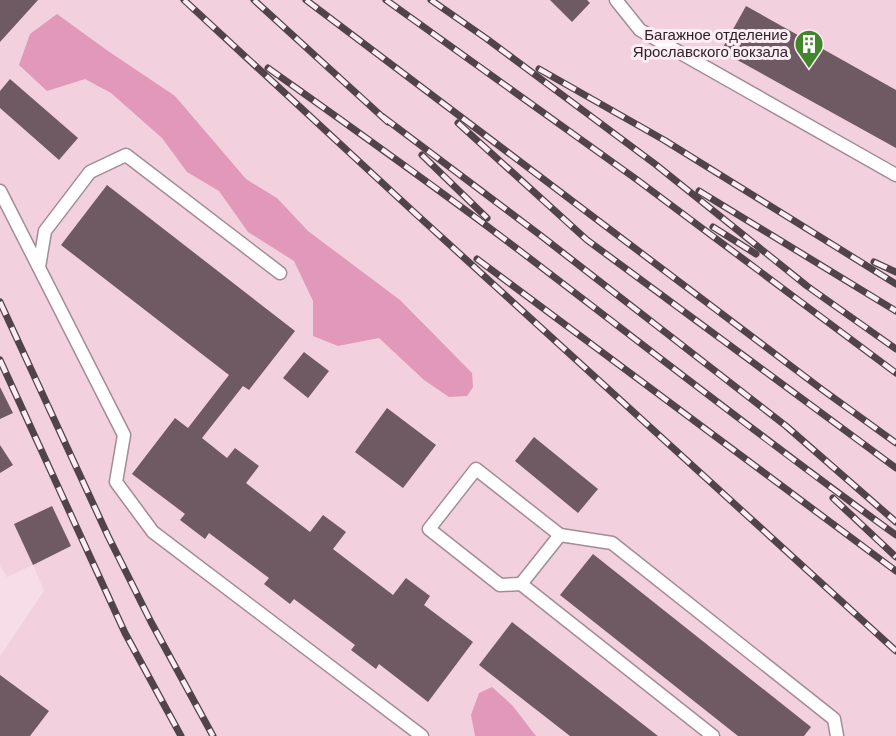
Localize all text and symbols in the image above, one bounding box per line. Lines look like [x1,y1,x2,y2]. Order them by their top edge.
place label: Багажное отделение Ярославского вокзала [633,25,789,62]
building icon: Багажное отделение Ярославского вокзала [793,28,825,70]

